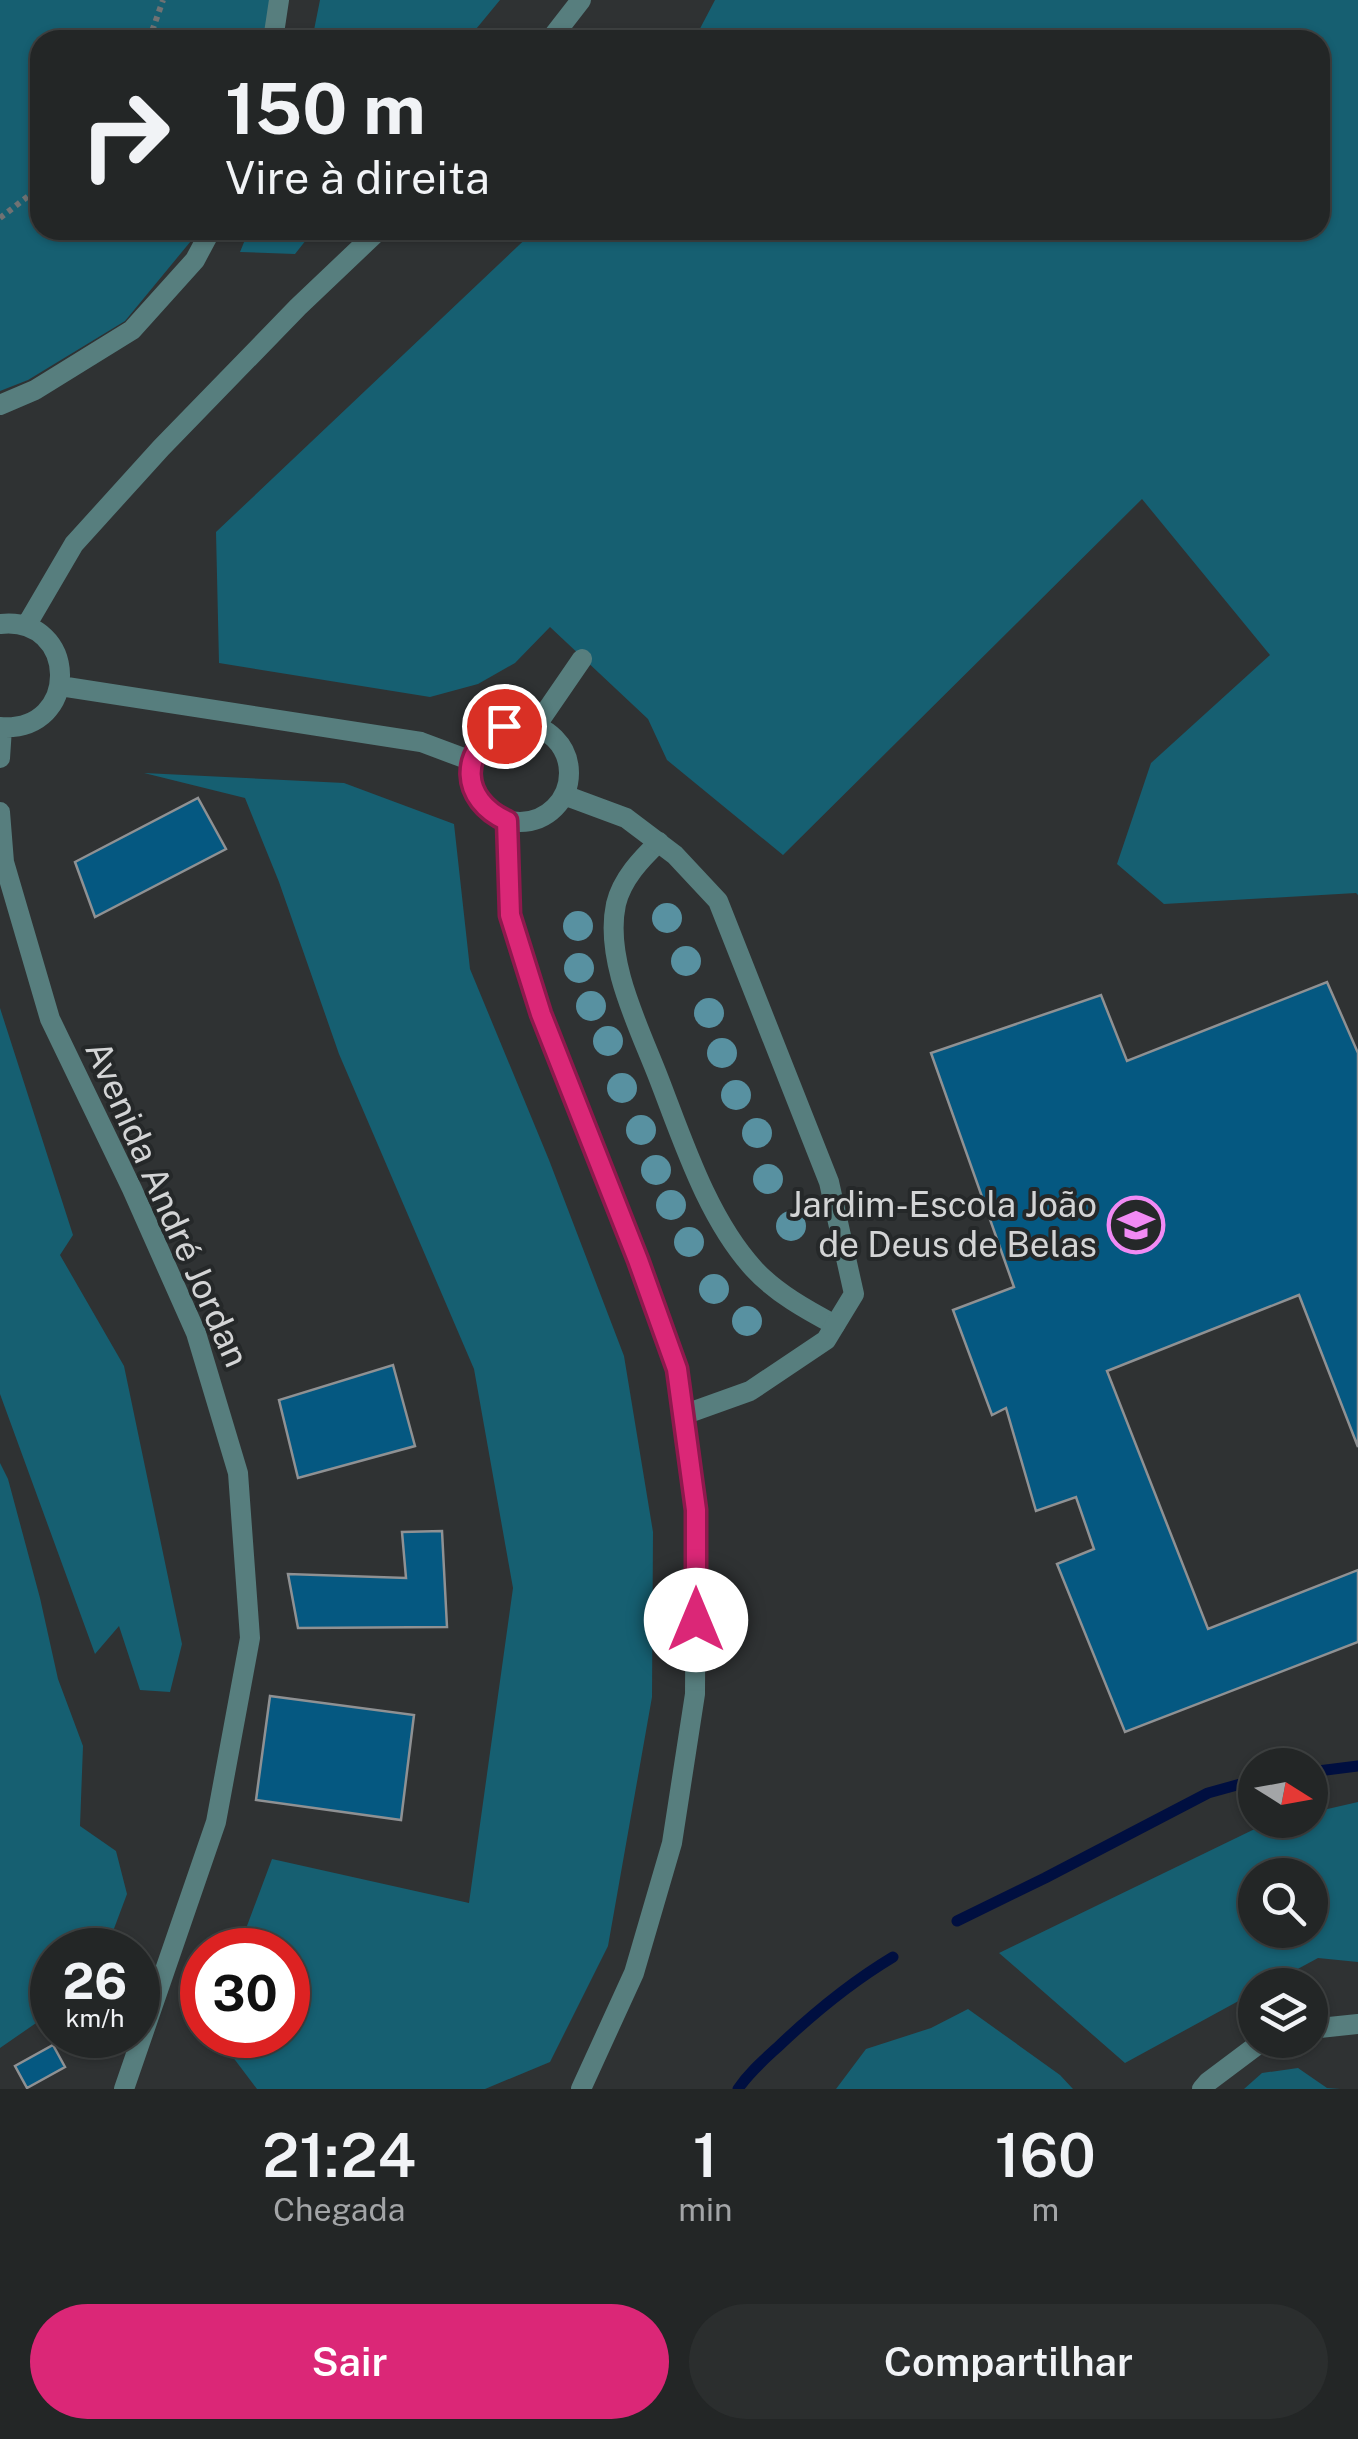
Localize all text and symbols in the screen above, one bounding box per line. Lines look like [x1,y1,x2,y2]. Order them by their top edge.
text: 150 m [225,67,426,150]
icon: right [60,70,190,200]
text: Vire à direita [225,151,490,204]
pin [462,684,547,769]
icon: arrive [477,699,532,754]
street label: Avenida André Jordan [77,1035,258,1373]
place label: Jardim-Escola João de Deus de Belas [789,1184,1097,1265]
school or university icon: Jardim-Escola João de Deus de Belas [1106,1195,1166,1255]
position arrow [644,1568,748,1672]
north arrow [1238,1748,1328,1838]
map controls [1238,1748,1328,2058]
button: search [1238,1858,1328,1948]
speed limit sign: 30 [180,1928,310,2058]
text: 26 [63,1951,127,2010]
button: layers [1238,1968,1328,2058]
text: km/h [66,2003,124,2033]
text: 21:24 [262,2120,416,2191]
text: 1 [693,2120,718,2191]
text: 160 [995,2120,1096,2191]
text: Chegada [273,2191,405,2228]
text: min [678,2191,733,2228]
text: m [1031,2191,1059,2228]
button: Sair [30,2304,669,2419]
button: Compartilhar [689,2304,1328,2419]

